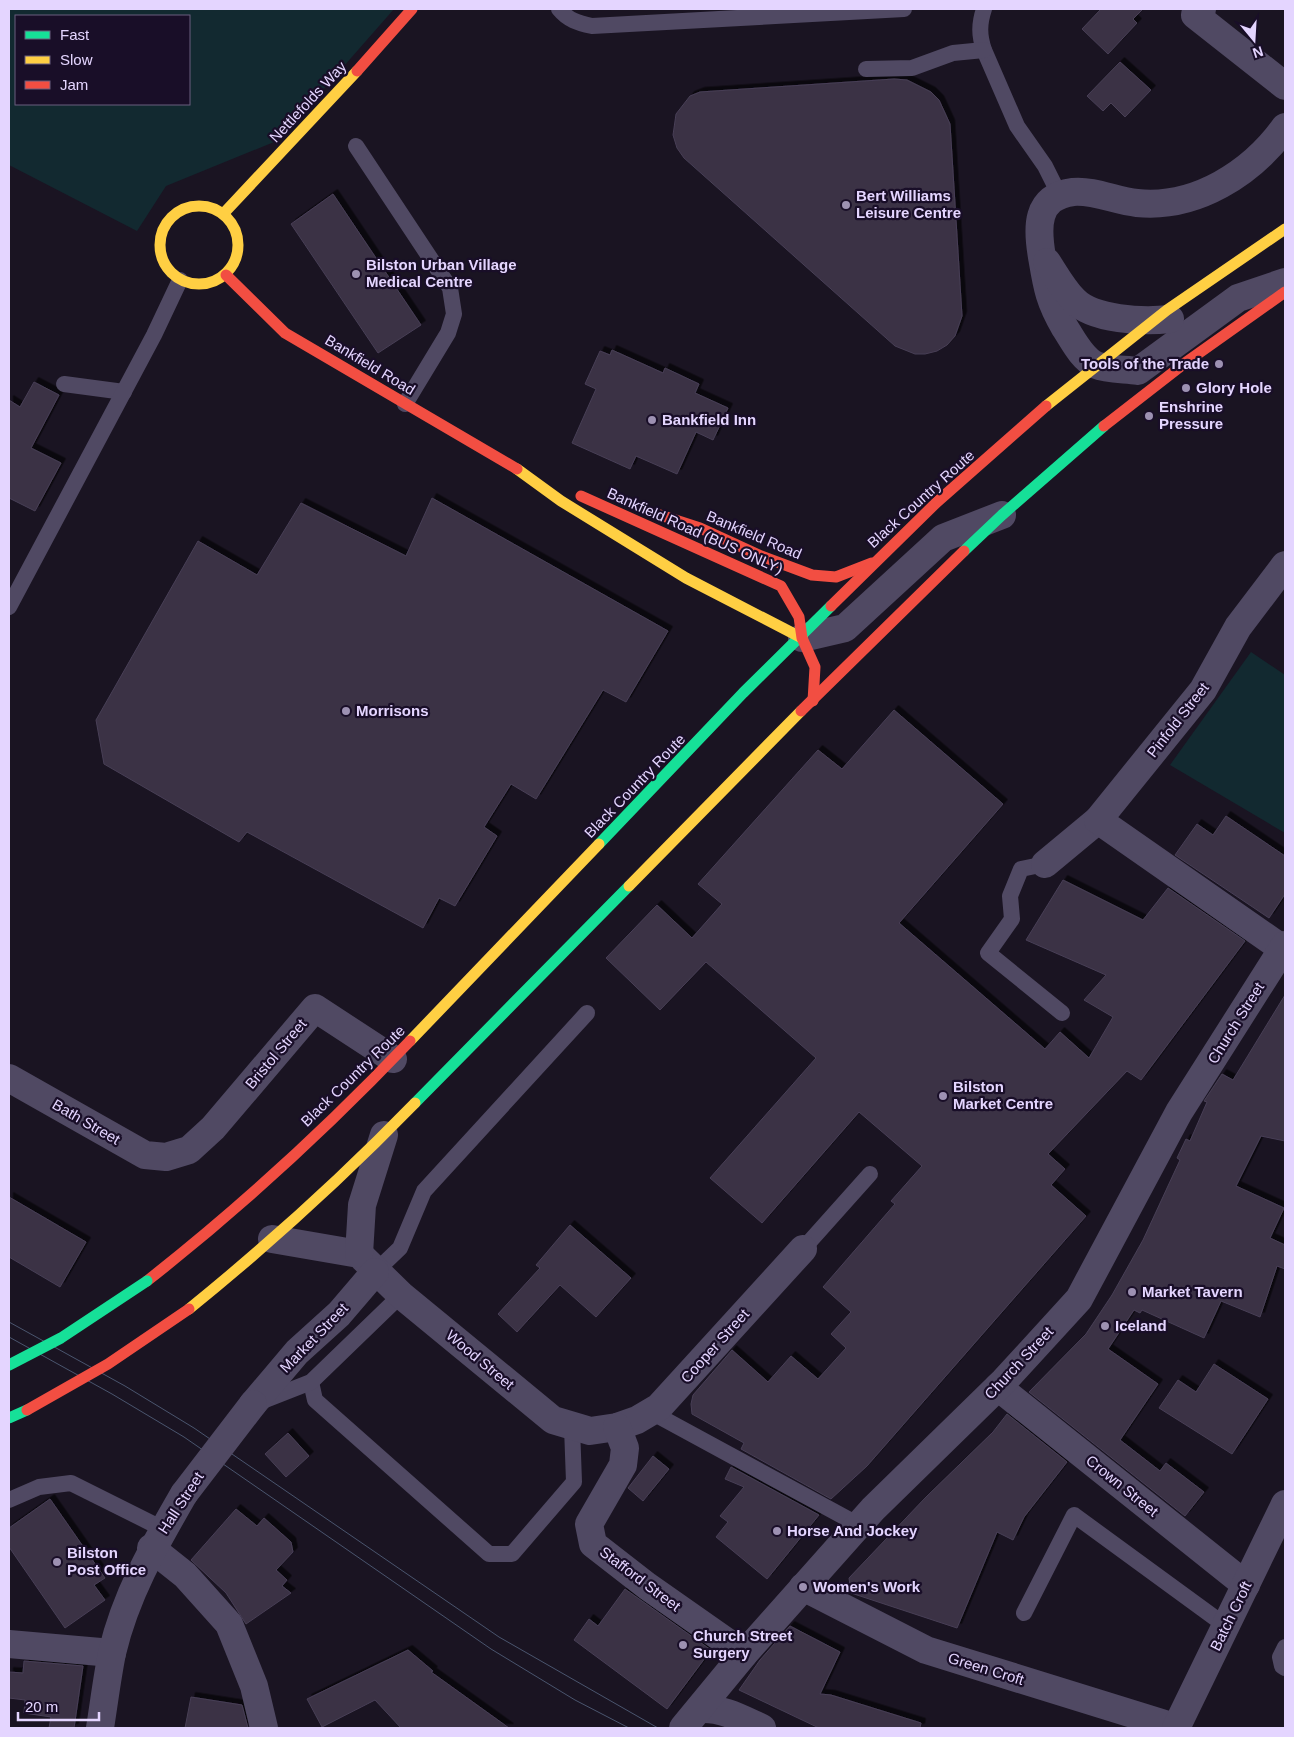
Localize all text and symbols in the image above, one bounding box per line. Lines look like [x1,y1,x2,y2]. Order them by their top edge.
legend [15,15,190,105]
north arrow [1229,15,1279,65]
text: Fast [60,26,90,43]
text: N [1251,43,1265,62]
text: Slow [60,51,93,68]
street label: Nettlefolds Way [266,57,350,146]
text: Jam [60,76,88,93]
place label: Bert Williams Leisure Centre [856,187,961,221]
marker: Bert Williams Leisure Centre [840,199,852,211]
place label: Bilston Urban Village Medical Centre [366,256,517,290]
marker: Bilston Urban Village Medical Centre [350,268,362,280]
street label: Bankfield Road [322,331,418,398]
place label: Tools of the Trade [1081,355,1209,372]
marker: Tools of the Trade [1213,358,1225,370]
place label: Glory Hole [1196,379,1272,396]
marker: Glory Hole [1180,382,1192,394]
place label: Enshrine Pressure [1159,398,1223,432]
marker: Enshrine Pressure [1143,410,1155,422]
place label: Bankfield Inn [662,411,756,428]
marker: Bankfield Inn [646,414,658,426]
street label: Black Country Route [864,446,977,551]
street label: Bankfield Road (BUS ONLY) [604,484,786,578]
street label: Bankfield Road [704,507,804,563]
street label: Pinfold Street [1143,678,1213,760]
place label: Morrisons [356,702,429,719]
marker: Morrisons [340,705,352,717]
street label: Black Country Route [581,730,689,841]
street label: Church Street [1204,978,1268,1066]
street label: Bristol Street [242,1015,310,1092]
street label: Black Country Route [297,1022,408,1130]
place label: Bilston Market Centre [953,1078,1053,1112]
marker: Bilston Market Centre [937,1090,949,1102]
street label: Bath Street [50,1095,124,1148]
place label: Market Tavern [1142,1283,1243,1300]
marker: Market Tavern [1126,1286,1138,1298]
street label: Market Street [276,1299,352,1376]
street label: Cooper Street [677,1305,753,1386]
place label: Iceland [1115,1317,1167,1334]
marker: Iceland [1099,1320,1111,1332]
street label: Church Street [981,1322,1057,1402]
street label: Wood Street [443,1326,518,1393]
street label: Crown Street [1083,1451,1162,1520]
street label: Hall Street [154,1468,207,1537]
place label: Horse And Jockey [787,1522,918,1539]
marker: Horse And Jockey [771,1525,783,1537]
street label: Stafford Street [597,1543,685,1615]
place label: Bilston Post Office [67,1544,146,1578]
marker: Bilston Post Office [51,1556,63,1568]
place label: Women's Work [813,1578,921,1595]
street label: Batch Croft [1206,1578,1255,1653]
marker: Women's Work [797,1581,809,1593]
place label: Church Street Surgery [693,1627,792,1661]
marker: Church Street Surgery [677,1639,689,1651]
street label: Green Croft [946,1649,1027,1688]
scale bar [18,1690,99,1722]
text: 20 m [25,1698,58,1715]

